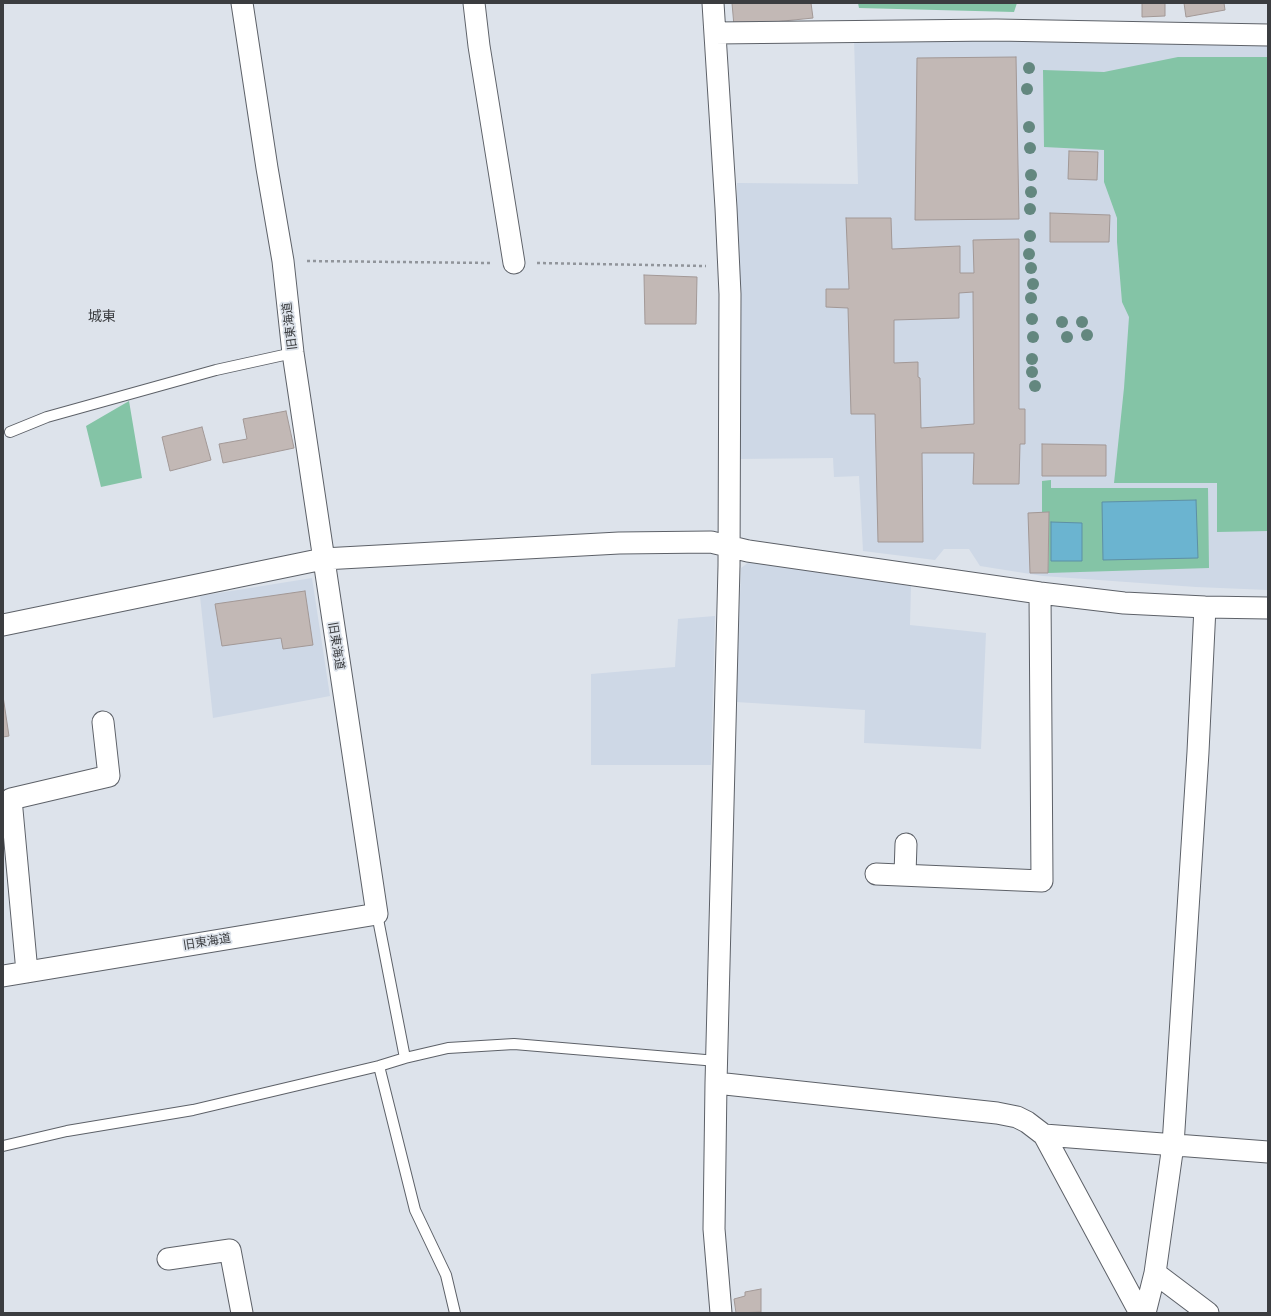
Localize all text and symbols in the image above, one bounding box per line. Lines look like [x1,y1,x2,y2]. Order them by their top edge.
street label: 旧東海道 [280,301,300,351]
district label: 城東 [88,309,116,325]
street label: 旧東海道 [325,621,347,671]
street label: 旧東海道 [182,931,232,953]

